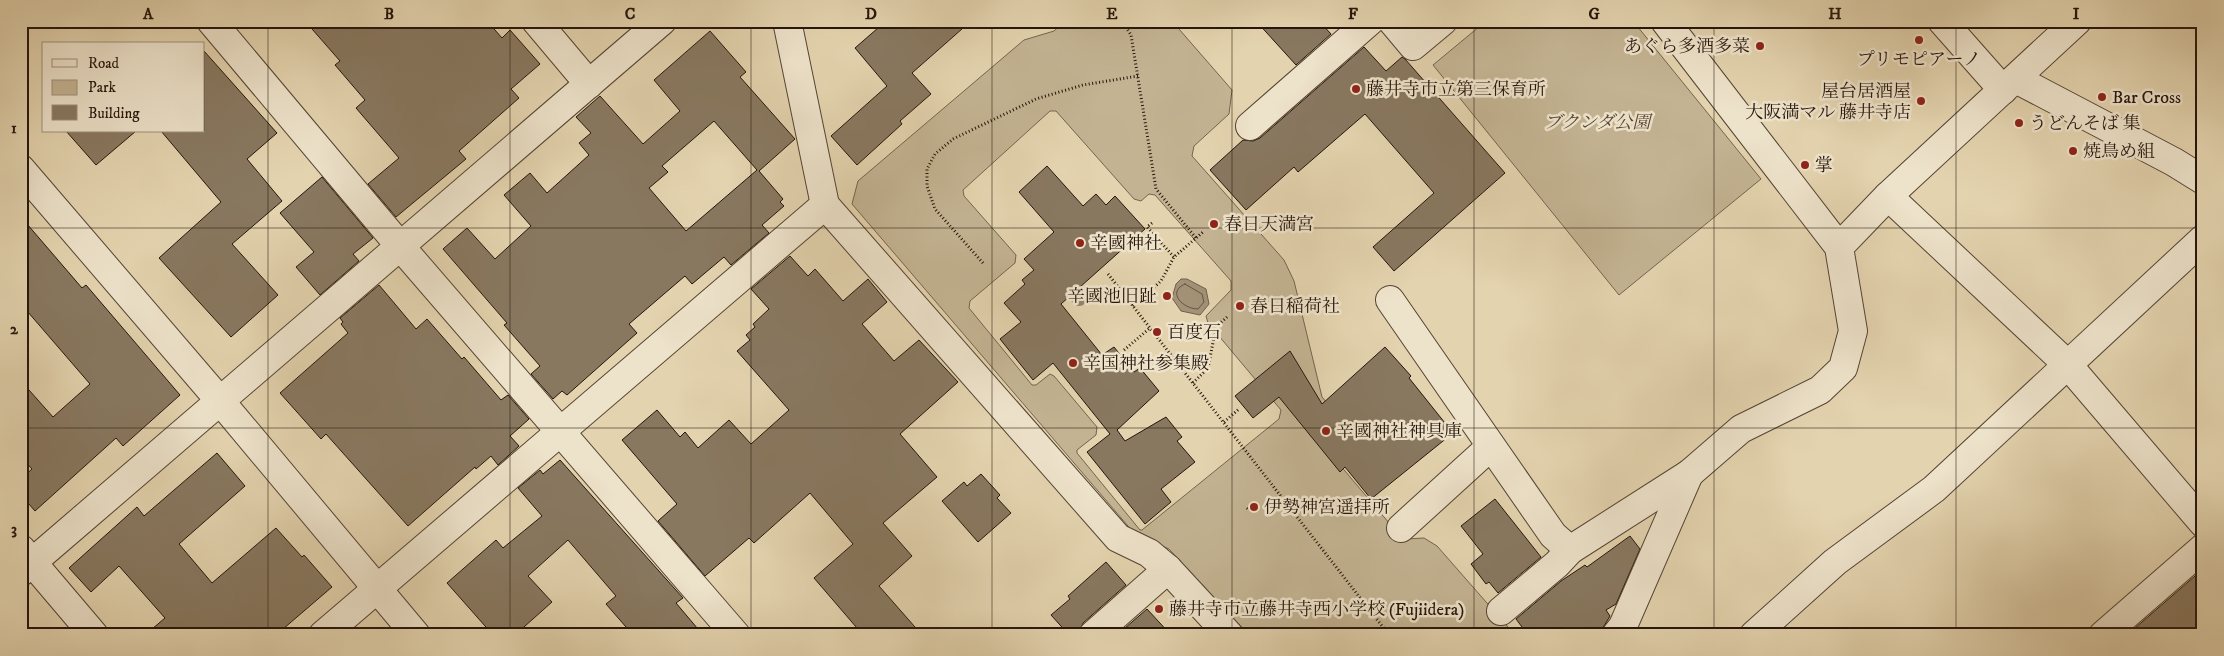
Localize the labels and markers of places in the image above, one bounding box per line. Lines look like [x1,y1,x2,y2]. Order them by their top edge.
marker: プリモピアーノ [1913,34,1925,46]
place label: あぐら多酒多菜 [1624,36,1750,58]
marker: あぐら多酒多菜 [1754,40,1766,52]
place label: プリモピアーノ [1857,49,1981,71]
place label: 藤井寺市立第三保育所 [1366,79,1546,101]
place label: 屋台居酒屋 大阪満マル 藤井寺店 [1745,81,1911,124]
marker: 藤井寺市立第三保育所 [1350,83,1362,95]
place label: Bar Cross [2112,87,2181,109]
marker: Bar Cross [2096,91,2108,103]
marker: 屋台居酒屋 大阪満マル 藤井寺店 [1915,95,1927,107]
place label: うどんそば 集 [2029,113,2141,135]
marker: うどんそば 集 [2013,117,2025,129]
place label: 焼鳥め組 [2083,141,2155,163]
marker: 焼鳥め組 [2067,145,2079,157]
place label: 掌 [1815,155,1833,177]
marker: 掌 [1799,159,1811,171]
place label: 春日天満宮 [1224,214,1314,236]
marker: 春日天満宮 [1208,218,1220,230]
place label: 辛國神社 [1090,233,1162,255]
marker: 辛國神社 [1074,237,1086,249]
place label: 辛國池旧趾 [1067,286,1157,308]
marker: 辛國池旧趾 [1161,290,1173,302]
place label: 春日稲荷社 [1250,296,1340,318]
marker: 春日稲荷社 [1234,300,1246,312]
place label: 百度石 [1167,322,1221,344]
marker: 百度石 [1151,326,1163,338]
place label: 辛国神社参集殿 [1083,353,1209,375]
marker: 辛国神社参集殿 [1067,357,1079,369]
place label: 辛國神社神具庫 [1336,421,1462,443]
marker: 辛國神社神具庫 [1320,425,1332,437]
place label: 伊勢神宮遥拝所 [1264,497,1390,519]
marker: 伊勢神宮遥拝所 [1248,501,1260,513]
place label: 藤井寺市立藤井寺西小学校 (Fujiidera) [1169,599,1464,621]
marker: 藤井寺市立藤井寺西小学校 (Fujiidera) [1153,603,1165,615]

